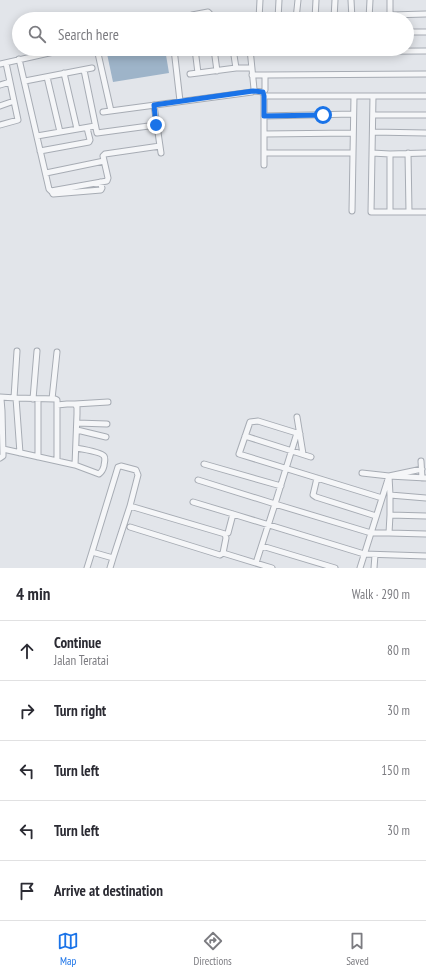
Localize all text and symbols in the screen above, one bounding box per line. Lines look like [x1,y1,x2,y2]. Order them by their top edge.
search box [12,12,414,56]
icon: search [26,23,48,45]
text: Search here [58,25,119,44]
route start [314,106,332,124]
route end [147,116,165,134]
text: 4 min [16,583,50,605]
text: Walk · 290 m [352,586,410,603]
text: Continue [54,633,101,652]
icon: ahead [16,640,38,662]
text: 80 m [387,642,410,659]
text: Jalan Teratai [54,652,109,669]
icon: right [16,700,38,722]
text: Turn right [54,701,106,720]
text: 30 m [387,702,410,719]
icon: left [16,760,38,782]
text: Turn left [54,761,99,780]
text: 150 m [381,762,410,779]
icon: left [16,820,38,842]
text: Turn left [54,821,99,840]
text: 30 m [387,822,410,839]
icon: arrive [16,880,38,902]
text: Arrive at destination [54,881,163,900]
tab: Map [57,930,79,968]
tab: Directions [194,930,232,968]
tab: Saved [346,930,369,968]

